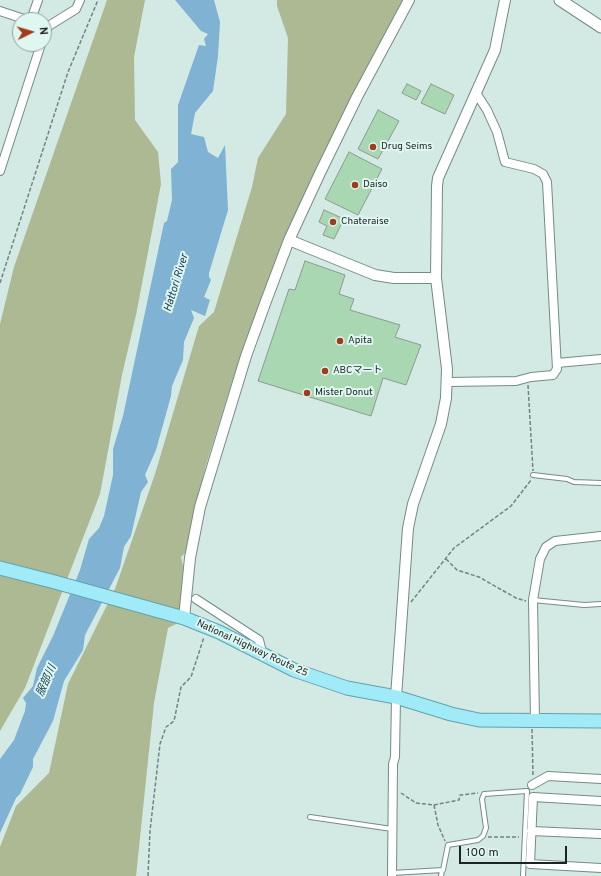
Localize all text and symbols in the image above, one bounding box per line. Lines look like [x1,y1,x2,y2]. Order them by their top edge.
north arrow [12,12,52,52]
text: N [36,26,50,36]
place label: Drug Seims [381,141,432,153]
marker: Drug Seims [368,142,378,152]
place label: Daiso [363,179,388,191]
marker: Daiso [350,180,360,190]
place label: Chateraise [341,216,389,228]
marker: Chateraise [328,217,338,227]
water label: Hattori River [162,252,192,314]
place label: Apita [348,335,372,347]
marker: Apita [335,336,345,346]
place label: ABCマート [333,365,383,377]
marker: ABCマート [320,366,330,376]
place label: Mister Donut [315,387,373,399]
marker: Mister Donut [302,388,312,398]
street label: National Highway Route 25 [194,618,310,680]
water label: 服部川 [34,663,60,699]
scale bar [461,838,569,864]
text: 100 m [466,845,499,861]

